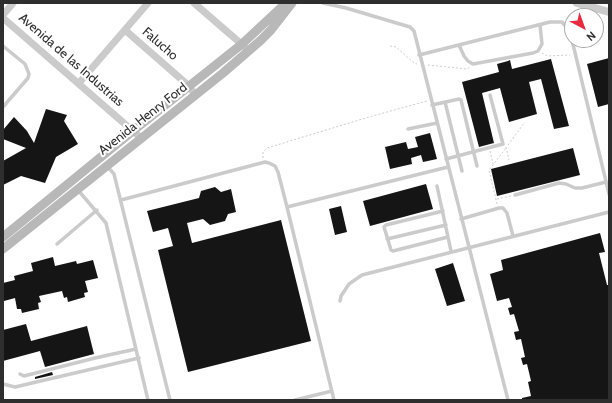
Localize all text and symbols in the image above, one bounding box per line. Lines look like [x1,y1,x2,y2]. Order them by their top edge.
north arrow [564,8,604,48]
street label: Avenida de las Industrias [15,10,127,110]
street label: Falucho [139,24,181,64]
text: N [584,28,599,44]
street label: Avenida Henry Ford [96,80,190,158]

